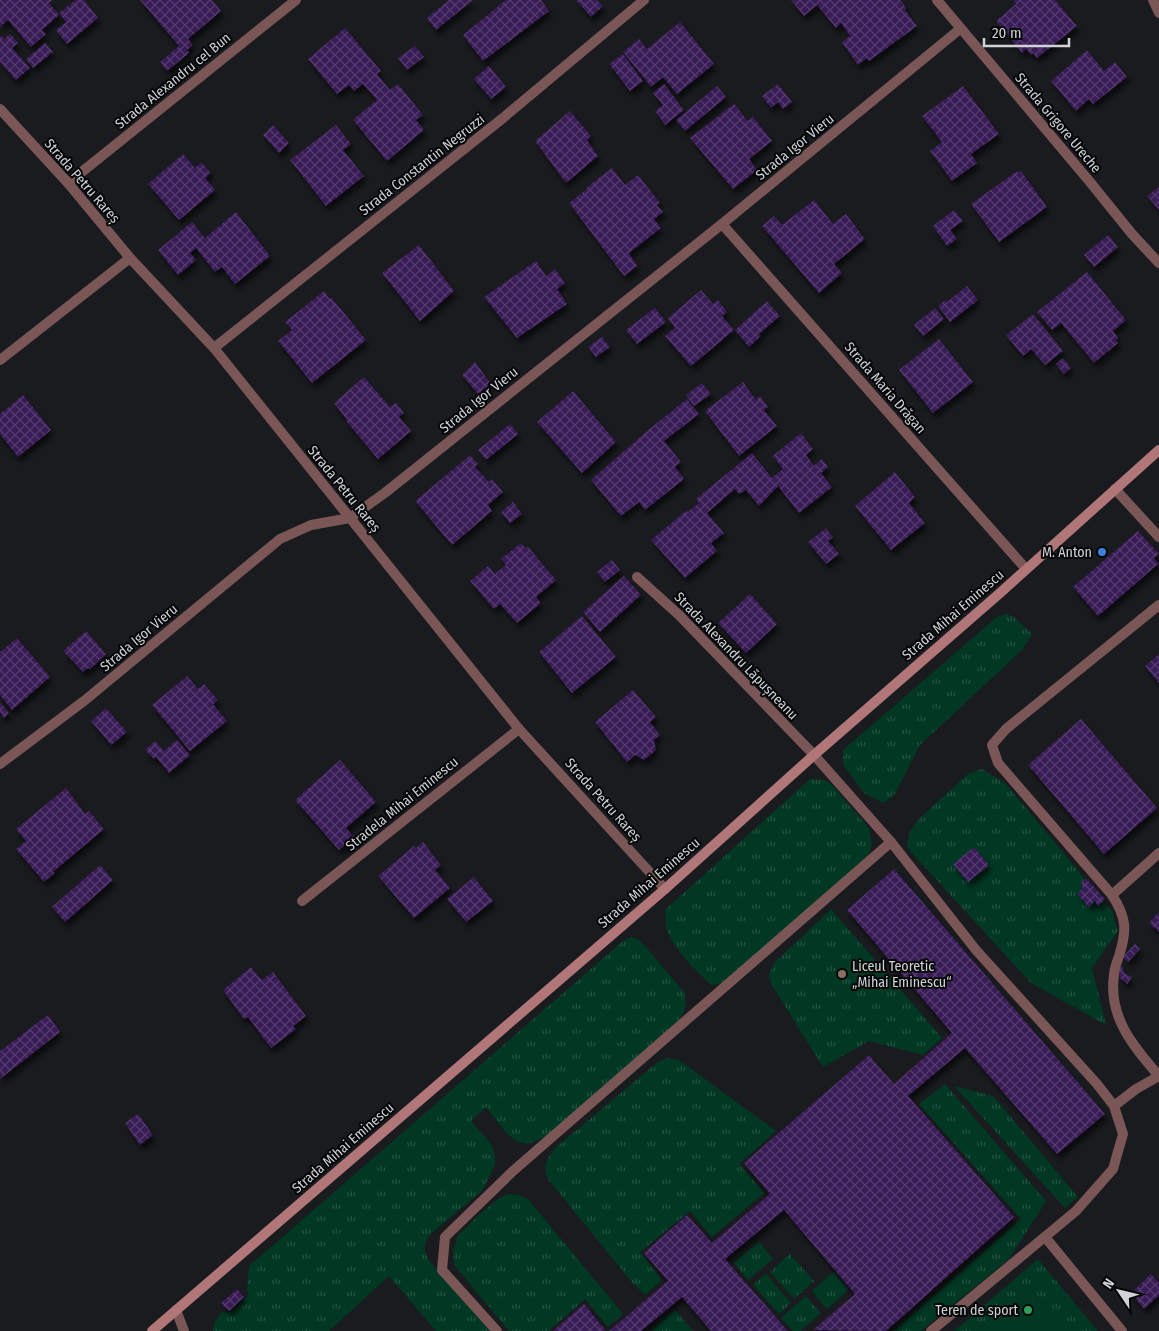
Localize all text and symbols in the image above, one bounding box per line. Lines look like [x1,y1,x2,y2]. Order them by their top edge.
scale bar [984,15,1069,47]
text: 20 m [992,24,1022,42]
street label: Strada Alexandru cel Bun [112,29,234,133]
street label: Strada Grigore Ureche [1011,70,1105,177]
street label: Strada Igor Vieru [752,110,838,184]
street label: Strada Constantin Negruzzi [356,111,488,219]
street label: Strada Petru Rareș [40,135,123,227]
street label: Strada Maria Drăgan [841,339,929,437]
street label: Strada Igor Vieru [436,363,522,437]
street label: Strada Petru Rareș [303,442,384,536]
place label: M. Anton [1042,544,1092,561]
marker: M. Anton [1096,546,1108,558]
street label: Strada Mihai Eminescu [899,566,1007,664]
street label: Strada Alexandru Lăpușneanu [670,589,801,724]
street label: Strada Igor Vieru [97,601,181,675]
street label: Stradela Mihai Eminescu [342,753,462,855]
street label: Strada Petru Rareș [560,755,645,846]
street label: Strada Mihai Eminescu [595,834,703,932]
place label: Liceul Teoretic „Mihai Eminescu“ [852,958,952,991]
marker: Liceul Teoretic „Mihai Eminescu“ [836,968,848,980]
street label: Strada Mihai Eminescu [289,1099,397,1197]
north arrow [1094,1266,1144,1316]
text: N [1099,1276,1118,1292]
place label: Teren de sport [935,1302,1018,1319]
marker: Teren de sport [1022,1304,1034,1316]

